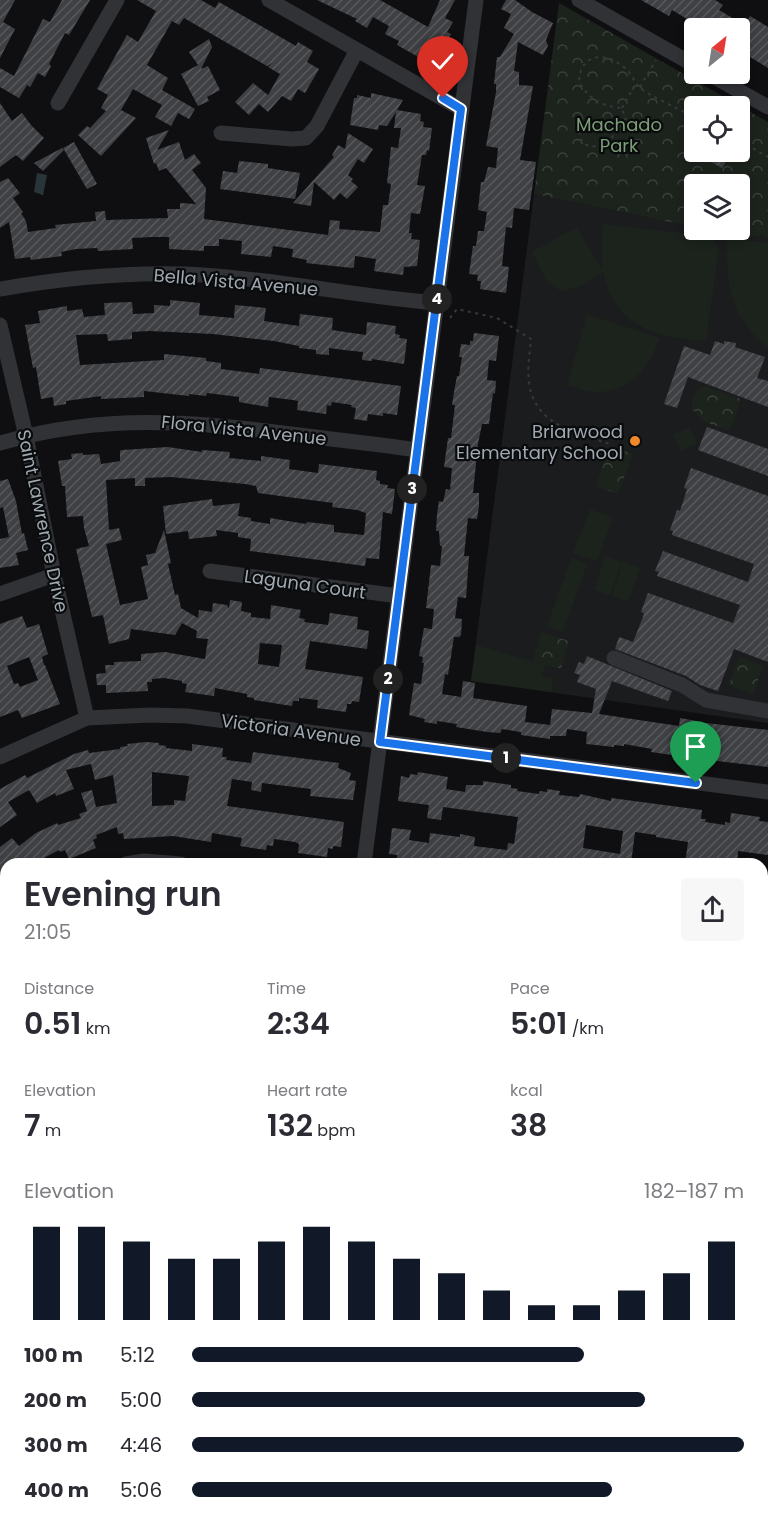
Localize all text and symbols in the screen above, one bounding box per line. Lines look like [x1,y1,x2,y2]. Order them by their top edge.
north arrow [684,18,750,84]
map controls [684,18,750,240]
pin [417,36,468,98]
icon: check [426,45,459,78]
button: locate [684,96,750,162]
park label: Machado Park [576,112,662,158]
button: layers [684,174,750,240]
street label: Bella Vista Avenue [153,262,319,302]
pin: 4 [422,284,452,314]
text: 4 [432,287,442,310]
street label: Flora Vista Avenue [160,409,328,451]
place label: Briarwood Elementary School [456,419,623,465]
street label: Saint Lawrence Drive [11,427,75,615]
marker: Briarwood Elementary School [628,434,642,448]
pin: 3 [397,474,427,504]
text: 3 [407,477,417,500]
street label: Laguna Court [243,563,367,605]
pin: 2 [373,664,403,694]
text: 2 [383,667,393,690]
street label: Victoria Avenue [219,708,363,752]
pin [670,721,721,783]
icon: arrive [679,730,712,763]
pin: 1 [491,743,521,773]
text: 1 [503,746,509,769]
text: Evening run [24,871,222,918]
button: share [681,878,744,941]
text: 21:05 [24,918,71,946]
text: Distance [24,977,94,1000]
text: Time [267,977,306,1000]
text: Pace [510,977,550,1000]
text: 0.51 [24,1002,81,1045]
text: 2:34 [267,1002,330,1045]
text: 5:01 [510,1002,567,1045]
text: km [81,1017,110,1040]
text: /km [567,1017,604,1040]
text: Elevation [24,1079,96,1102]
text: Heart rate [267,1079,347,1102]
text: kcal [510,1079,543,1102]
text: 7 [24,1104,40,1147]
text: 132 [267,1104,313,1147]
text: 38 [510,1104,547,1147]
text: m [40,1119,61,1142]
text: bpm [313,1119,355,1142]
text: Elevation [24,1177,114,1205]
text: 182–187 m [644,1177,744,1205]
text: 100 m [24,1341,83,1369]
text: 5:12 [120,1341,155,1369]
text: 200 m [24,1386,87,1414]
text: 5:00 [120,1386,162,1414]
text: 300 m [24,1431,88,1459]
text: 4:46 [120,1431,162,1459]
text: 400 m [24,1476,89,1504]
text: 5:06 [120,1476,162,1504]

